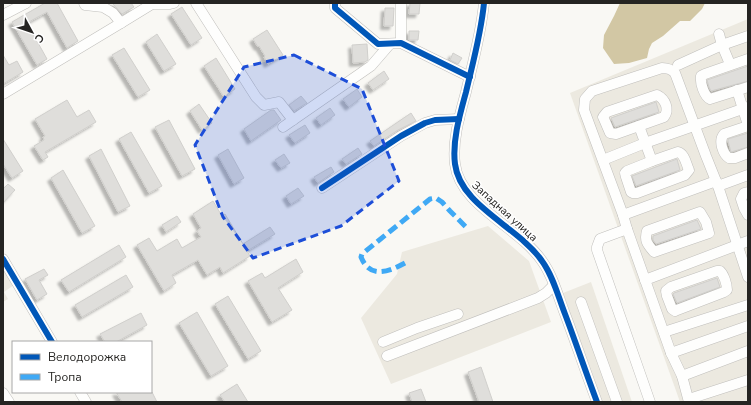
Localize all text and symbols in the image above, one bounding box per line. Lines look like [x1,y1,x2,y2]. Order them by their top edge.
north arrow [12,12,52,52]
text: С [31,30,47,46]
street label: Западная улица [469,178,541,245]
legend [12,341,152,393]
text: Велодорожка [48,349,126,365]
text: Тропа [48,369,82,385]

